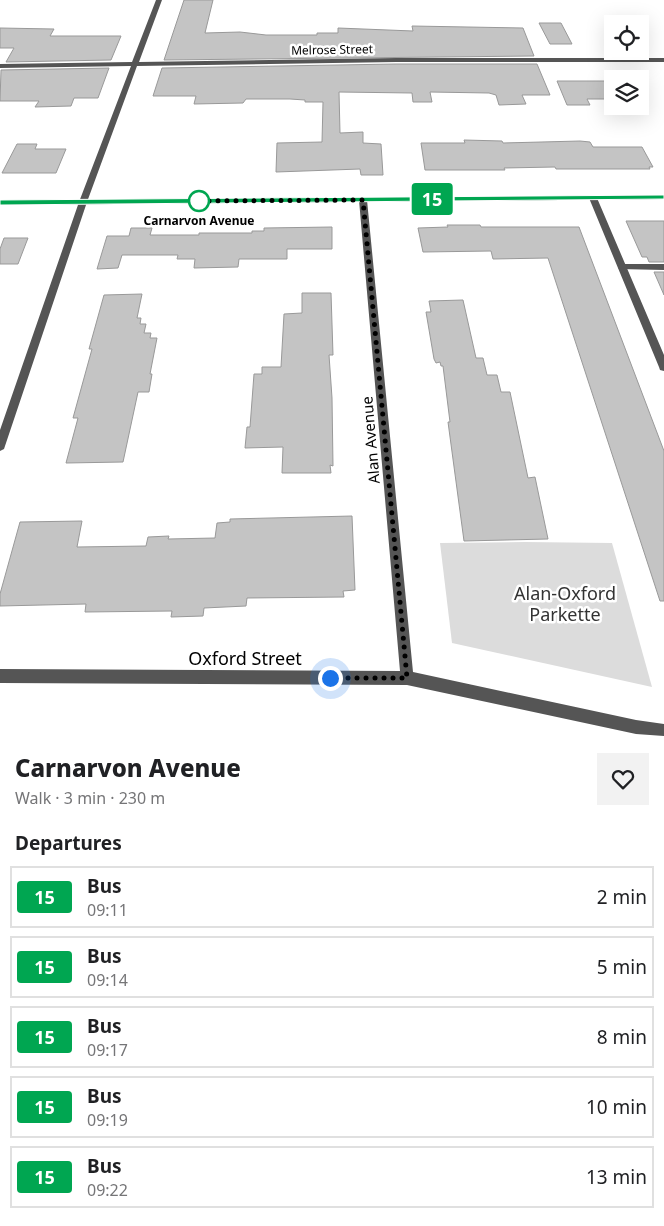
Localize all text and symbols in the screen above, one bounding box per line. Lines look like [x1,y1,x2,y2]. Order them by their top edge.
map controls [604,15,649,115]
button: locate [604,15,649,60]
street label: Melrose Street [291,40,374,59]
button: layers [604,70,649,115]
line badge: 15 [410,183,454,215]
text: 15 [422,187,442,211]
marker: Carnarvon Avenue [188,190,210,212]
place label: Carnarvon Avenue [144,212,254,229]
street label: Alan Avenue [356,396,384,485]
park label: Alan-Oxford Parkette [514,581,616,626]
street label: Oxford Street [188,646,302,670]
your location [318,666,343,691]
text: Carnarvon Avenue [15,751,241,784]
button: heart [597,753,649,805]
text: Walk · 3 min · 230 m [15,787,165,809]
text: Departures [15,830,122,856]
text: Bus [87,873,122,899]
text: 2 min [597,884,647,910]
text: 15 [34,885,55,909]
text: 09:11 [87,899,128,921]
text: Bus [87,943,122,969]
text: 5 min [597,954,647,980]
text: 15 [34,955,55,979]
text: 09:14 [87,969,128,991]
text: Bus [87,1013,122,1039]
text: 8 min [597,1024,647,1050]
text: 15 [34,1025,55,1049]
text: 09:17 [87,1039,128,1061]
text: Bus [87,1083,122,1109]
text: 10 min [586,1094,647,1120]
text: 15 [34,1095,55,1119]
text: 09:19 [87,1109,128,1131]
text: Bus [87,1153,122,1179]
text: 13 min [586,1164,647,1190]
text: 15 [34,1165,55,1189]
text: 09:22 [87,1179,128,1201]

